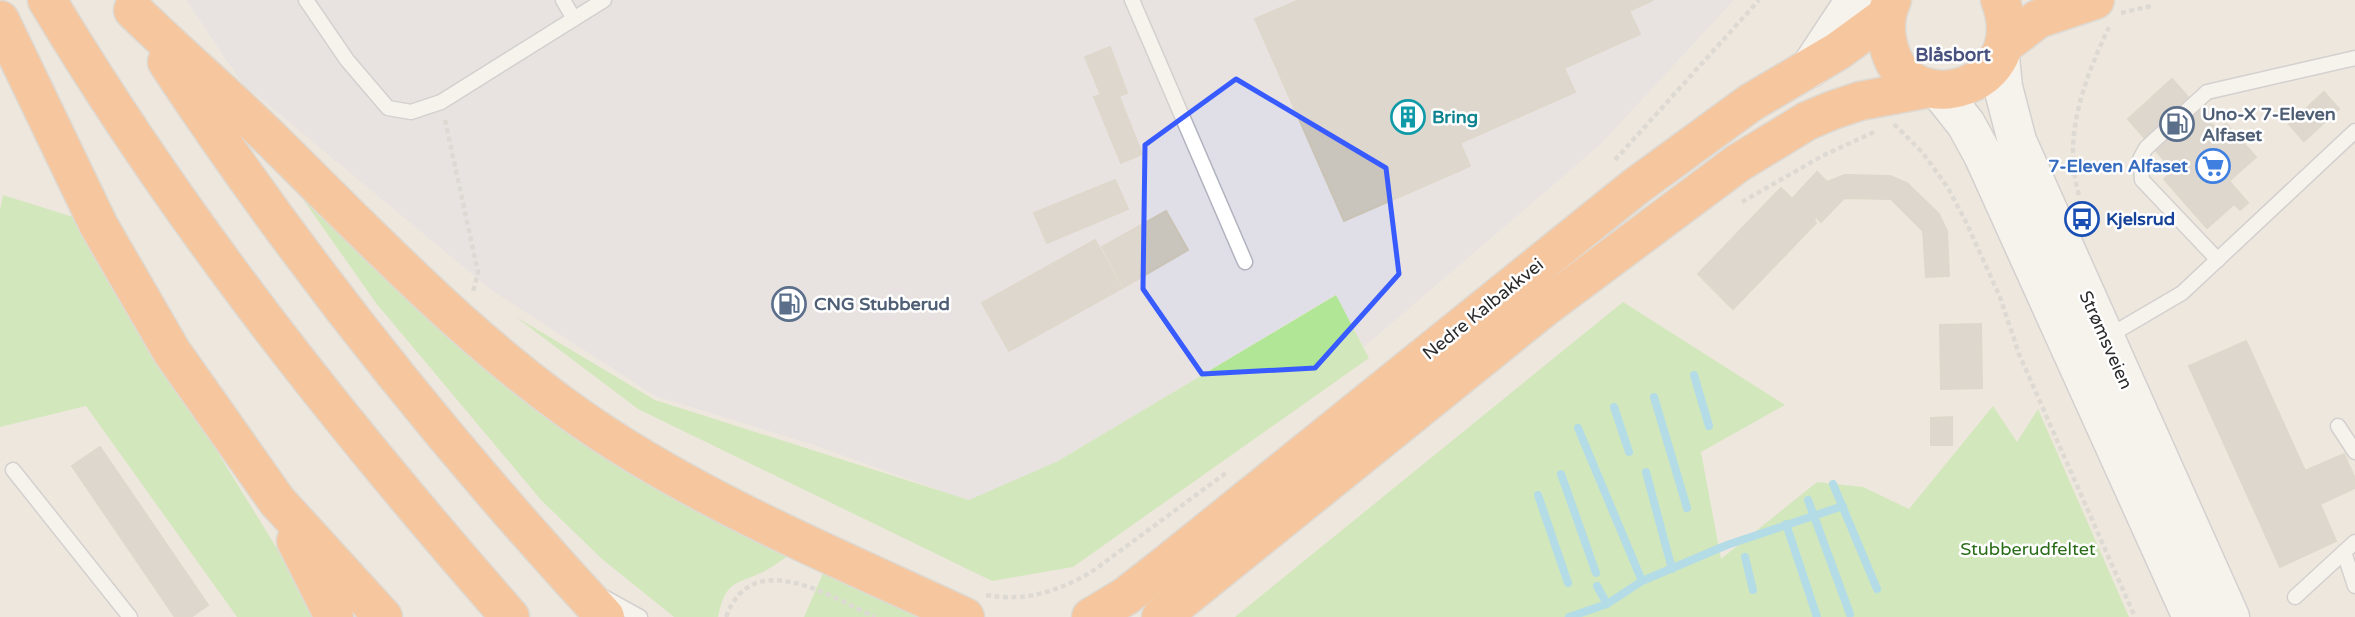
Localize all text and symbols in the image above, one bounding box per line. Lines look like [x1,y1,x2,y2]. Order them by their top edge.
district label: Blåsbort [1915,44,1992,66]
building icon: Bring [1389,98,1427,136]
place label: Uno-X 7-Eleven Alfaset [2202,103,2336,146]
fuel station icon: Uno-X 7-Eleven Alfaset [2158,105,2196,143]
place label: Bring [1432,106,1478,128]
supermarket icon: 7-Eleven Alfaset [2194,147,2232,185]
place label: 7-Eleven Alfaset [2048,155,2188,177]
bus stop icon: Kjelsrud [2063,200,2101,238]
place label: Kjelsrud [2106,208,2175,230]
street label: Nedre Kalbakkvei [1418,254,1548,364]
fuel station icon: CNG Stubberud [770,285,808,323]
street label: Strømsveien [2075,287,2137,393]
place label: CNG Stubberud [814,293,950,315]
park label: Stubberudfeltet [1960,538,2096,560]

